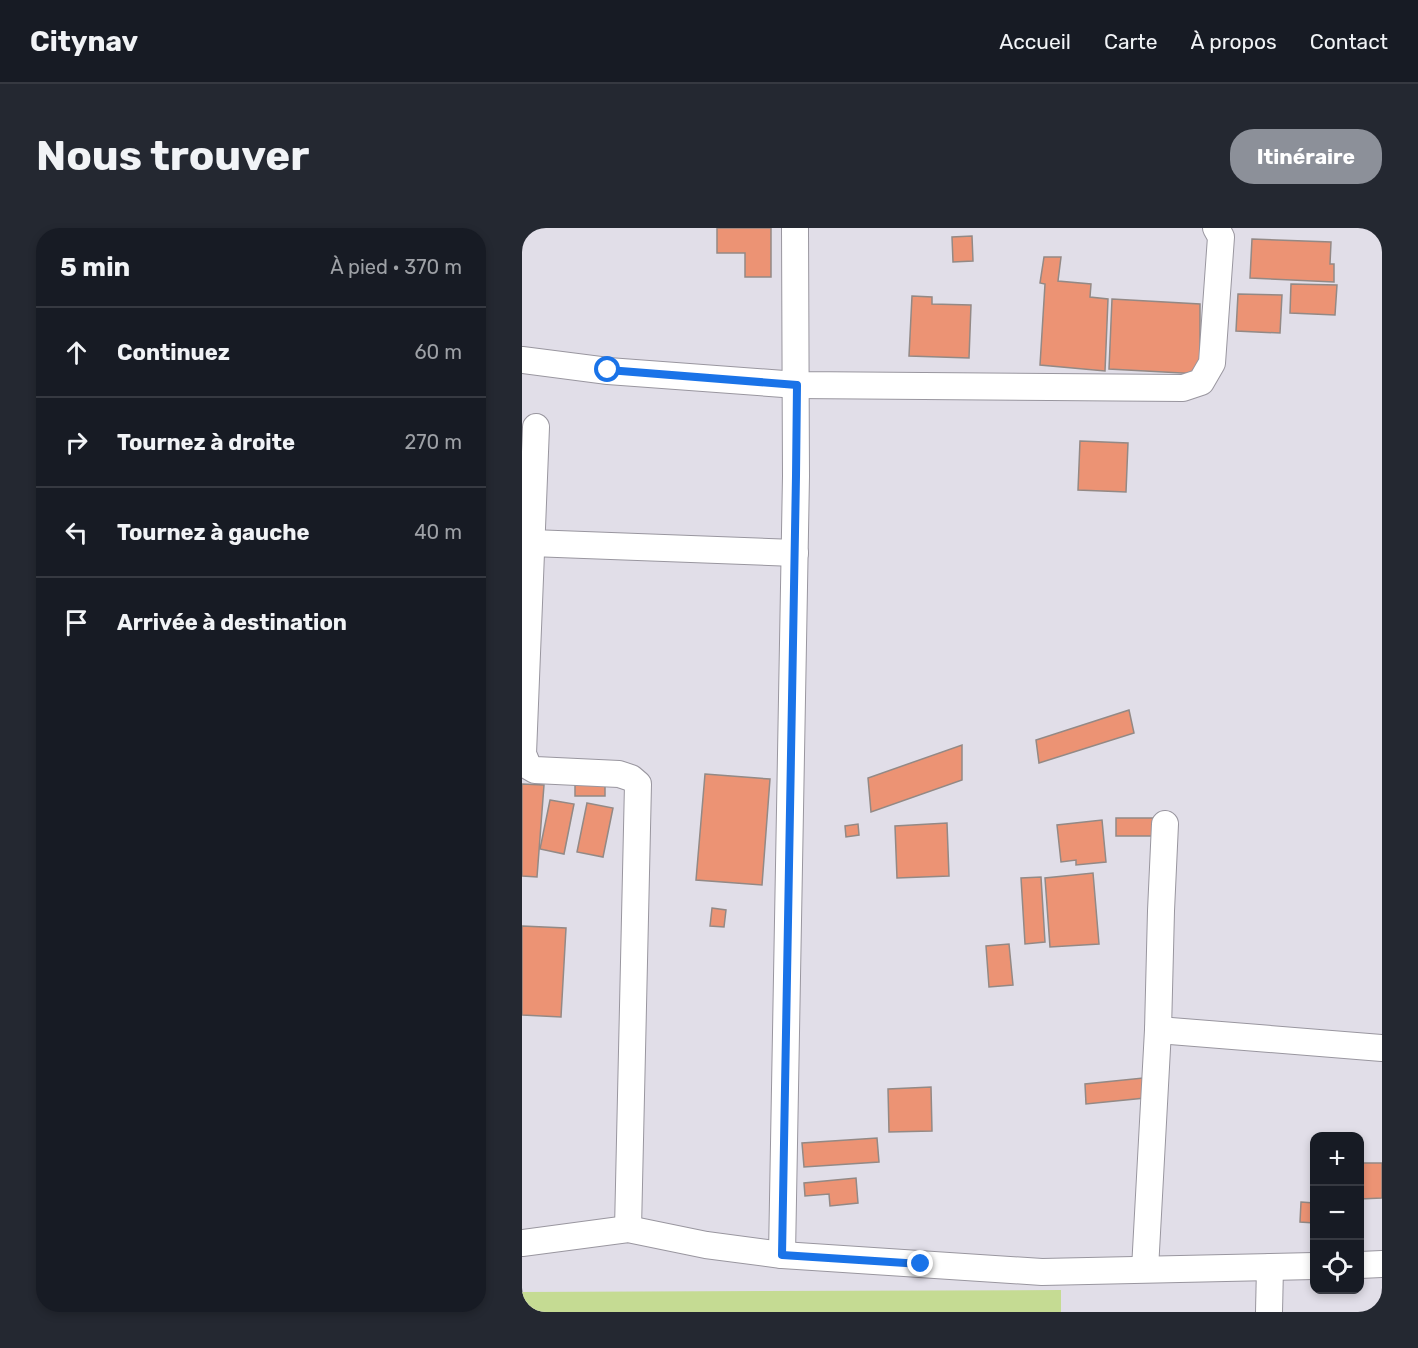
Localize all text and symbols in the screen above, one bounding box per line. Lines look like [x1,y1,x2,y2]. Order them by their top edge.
text: Citynav [30,25,138,58]
text: Accueil [999,29,1071,54]
text: Carte [1104,29,1157,54]
text: À propos [1190,29,1277,54]
text: Contact [1310,29,1388,54]
button: Itinéraire [1230,129,1382,184]
text: Nous trouver [36,131,309,181]
text: 5 min [60,252,130,283]
text: À pied · 370 m [330,255,462,279]
icon: ahead [60,336,93,369]
text: Continuez [117,339,230,366]
text: 60 m [415,340,462,364]
route start [594,356,620,382]
icon: right [60,426,93,459]
text: Tournez à droite [117,429,295,456]
text: 270 m [405,430,462,454]
icon: left [60,516,93,549]
text: Tournez à gauche [117,519,310,546]
text: 40 m [414,520,462,544]
icon: arrive [60,606,93,639]
text: Arrivée à destination [117,609,347,636]
map controls [1310,1132,1364,1294]
button: + [1310,1132,1364,1186]
button: − [1310,1186,1364,1240]
button: locate [1310,1240,1364,1294]
route end [907,1250,933,1276]

